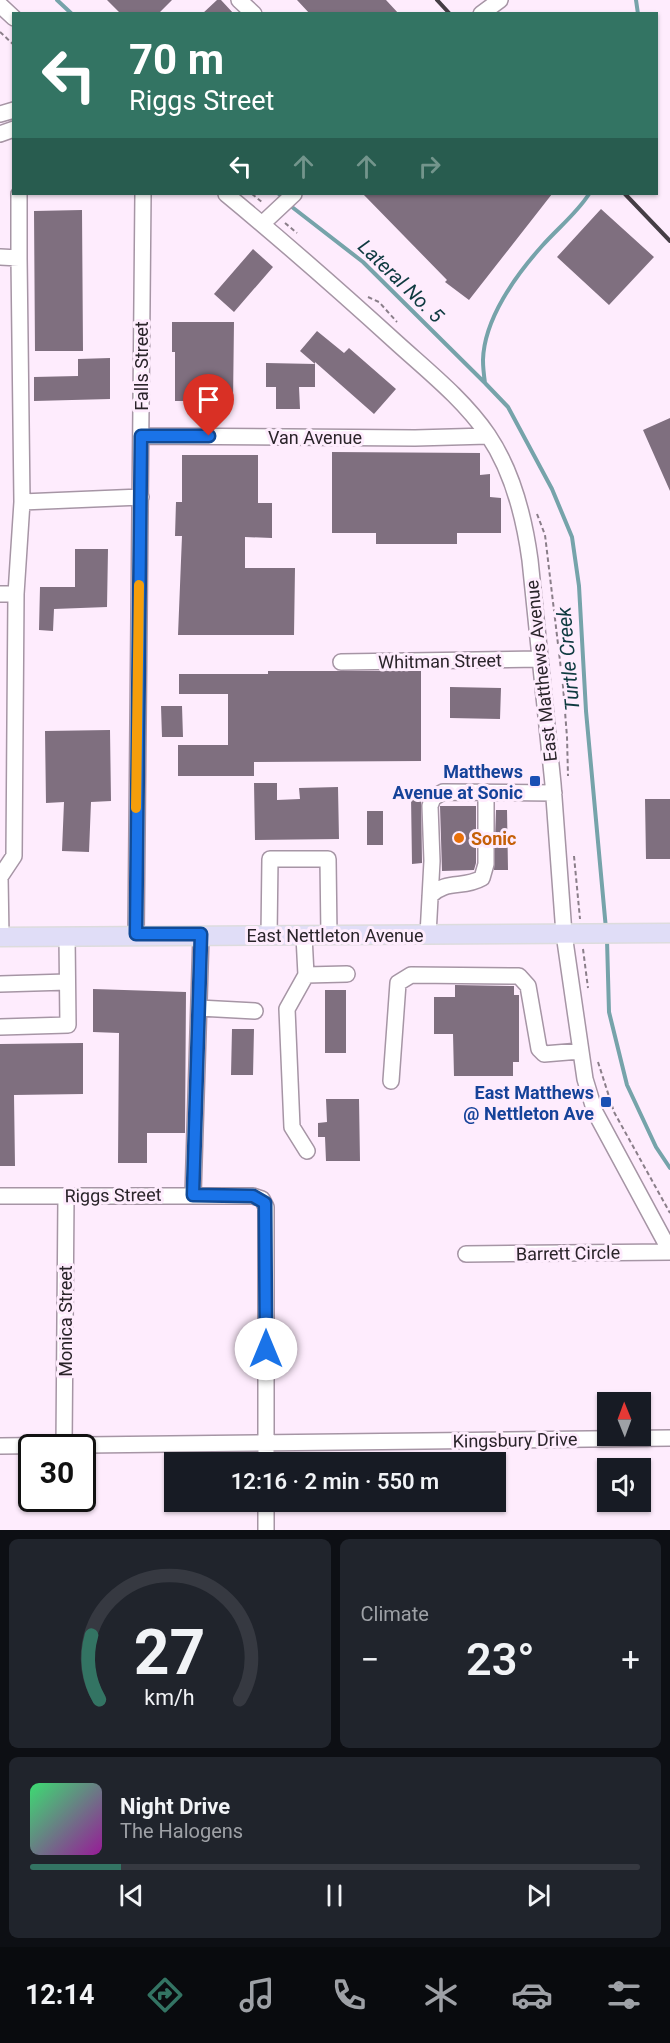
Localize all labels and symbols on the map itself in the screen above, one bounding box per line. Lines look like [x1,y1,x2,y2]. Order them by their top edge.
water label: Lateral No. 5 [353,234,450,329]
street label: Falls Street [131,321,152,411]
pin [183,374,234,436]
street label: Van Avenue [268,427,362,448]
street label: East Matthews Avenue [521,579,561,763]
water label: Turtle Creek [551,605,584,712]
street label: Whitman Street [378,649,502,673]
place label: Matthews Avenue at Sonic [393,761,523,803]
marker: Matthews Avenue at Sonic [528,774,542,788]
place label: Sonic [471,828,516,849]
marker: Sonic [452,831,466,845]
street label: East Nettleton Avenue [247,925,424,946]
place label: East Matthews @ Nettleton Ave [463,1082,594,1124]
marker: East Matthews @ Nettleton Ave [599,1095,613,1109]
street label: Riggs Street [64,1184,162,1206]
street label: Barrett Circle [516,1242,620,1264]
street label: Monica Street [55,1265,76,1377]
position arrow [234,1317,298,1381]
north arrow [597,1392,651,1446]
street label: Kingsbury Drive [452,1428,578,1452]
speed limit sign: 30 [18,1434,96,1512]

